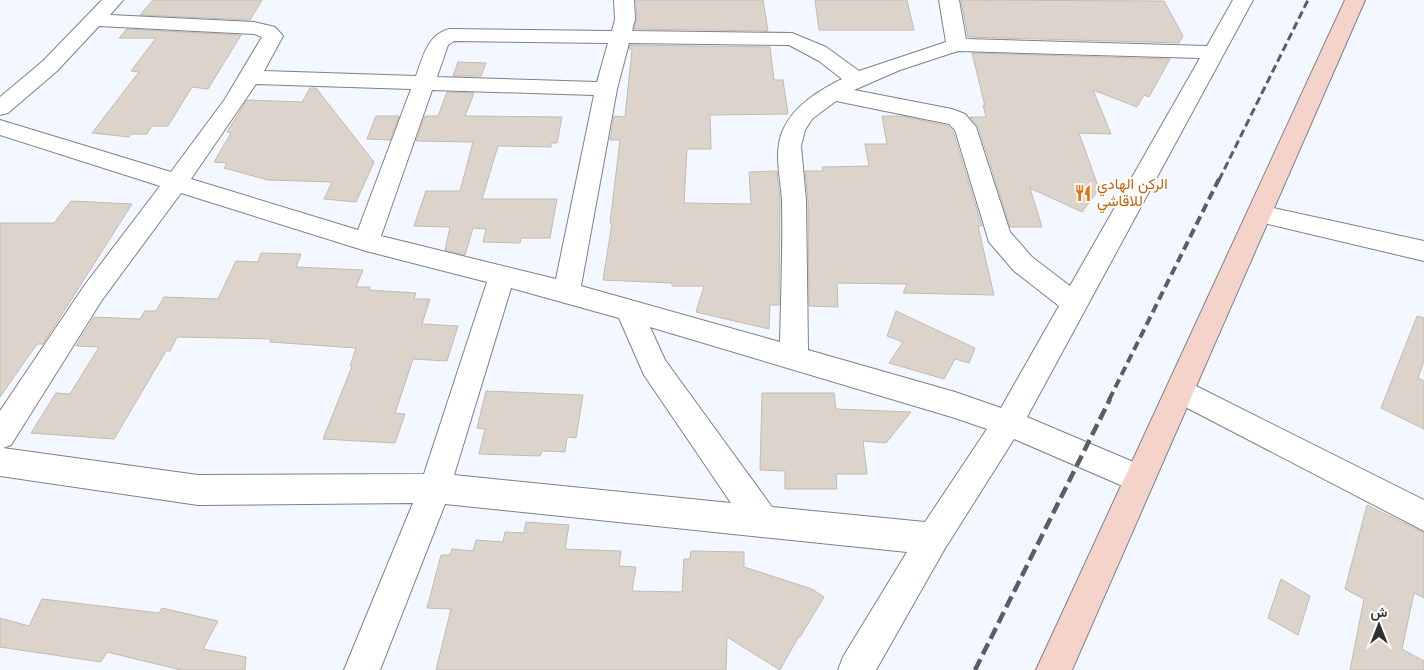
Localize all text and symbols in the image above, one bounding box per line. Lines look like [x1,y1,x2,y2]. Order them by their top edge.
place label: الركن الهادي للاقاشي [1097,175,1168,214]
restaurant icon: الركن الهادي للاقاشي [1073,183,1093,203]
north arrow [1354,600,1404,650]
text: ش [1371,604,1388,621]

